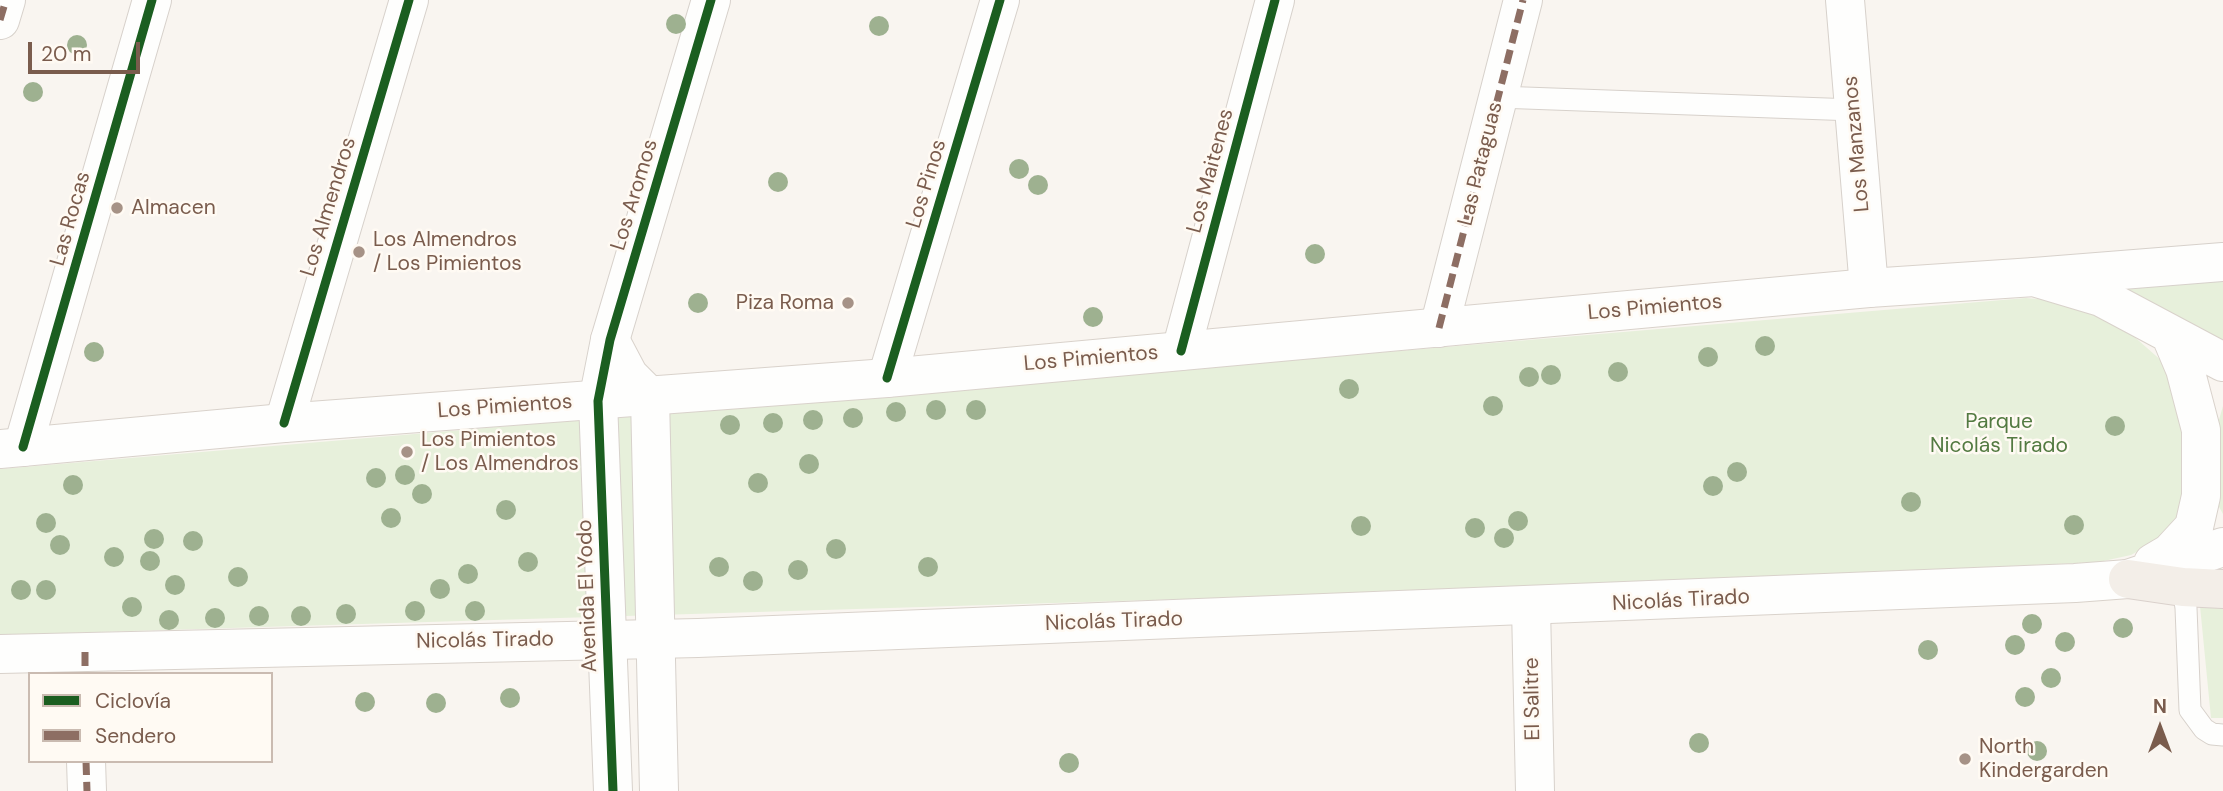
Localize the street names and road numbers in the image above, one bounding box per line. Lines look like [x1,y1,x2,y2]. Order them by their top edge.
street label: Los Manzanos [1839,75,1875,213]
street label: Las Pataguas [1453,99,1509,229]
street label: Los Maitenes [1182,106,1240,236]
street label: Los Almendros [296,134,362,280]
street label: Los Aromos [606,136,664,254]
street label: Los Pinos [902,137,952,231]
street label: Las Rocas [46,169,96,269]
street label: Los Pimientos [1587,290,1723,326]
street label: Los Pimientos [1023,341,1159,377]
street label: Los Pimientos [437,390,573,424]
street label: Avenida El Yodo [573,519,603,673]
street label: Nicolás Tirado [1611,585,1751,617]
street label: Nicolás Tirado [1045,607,1183,637]
street label: Nicolás Tirado [416,627,554,655]
street label: El Salitre [1520,657,1546,741]

